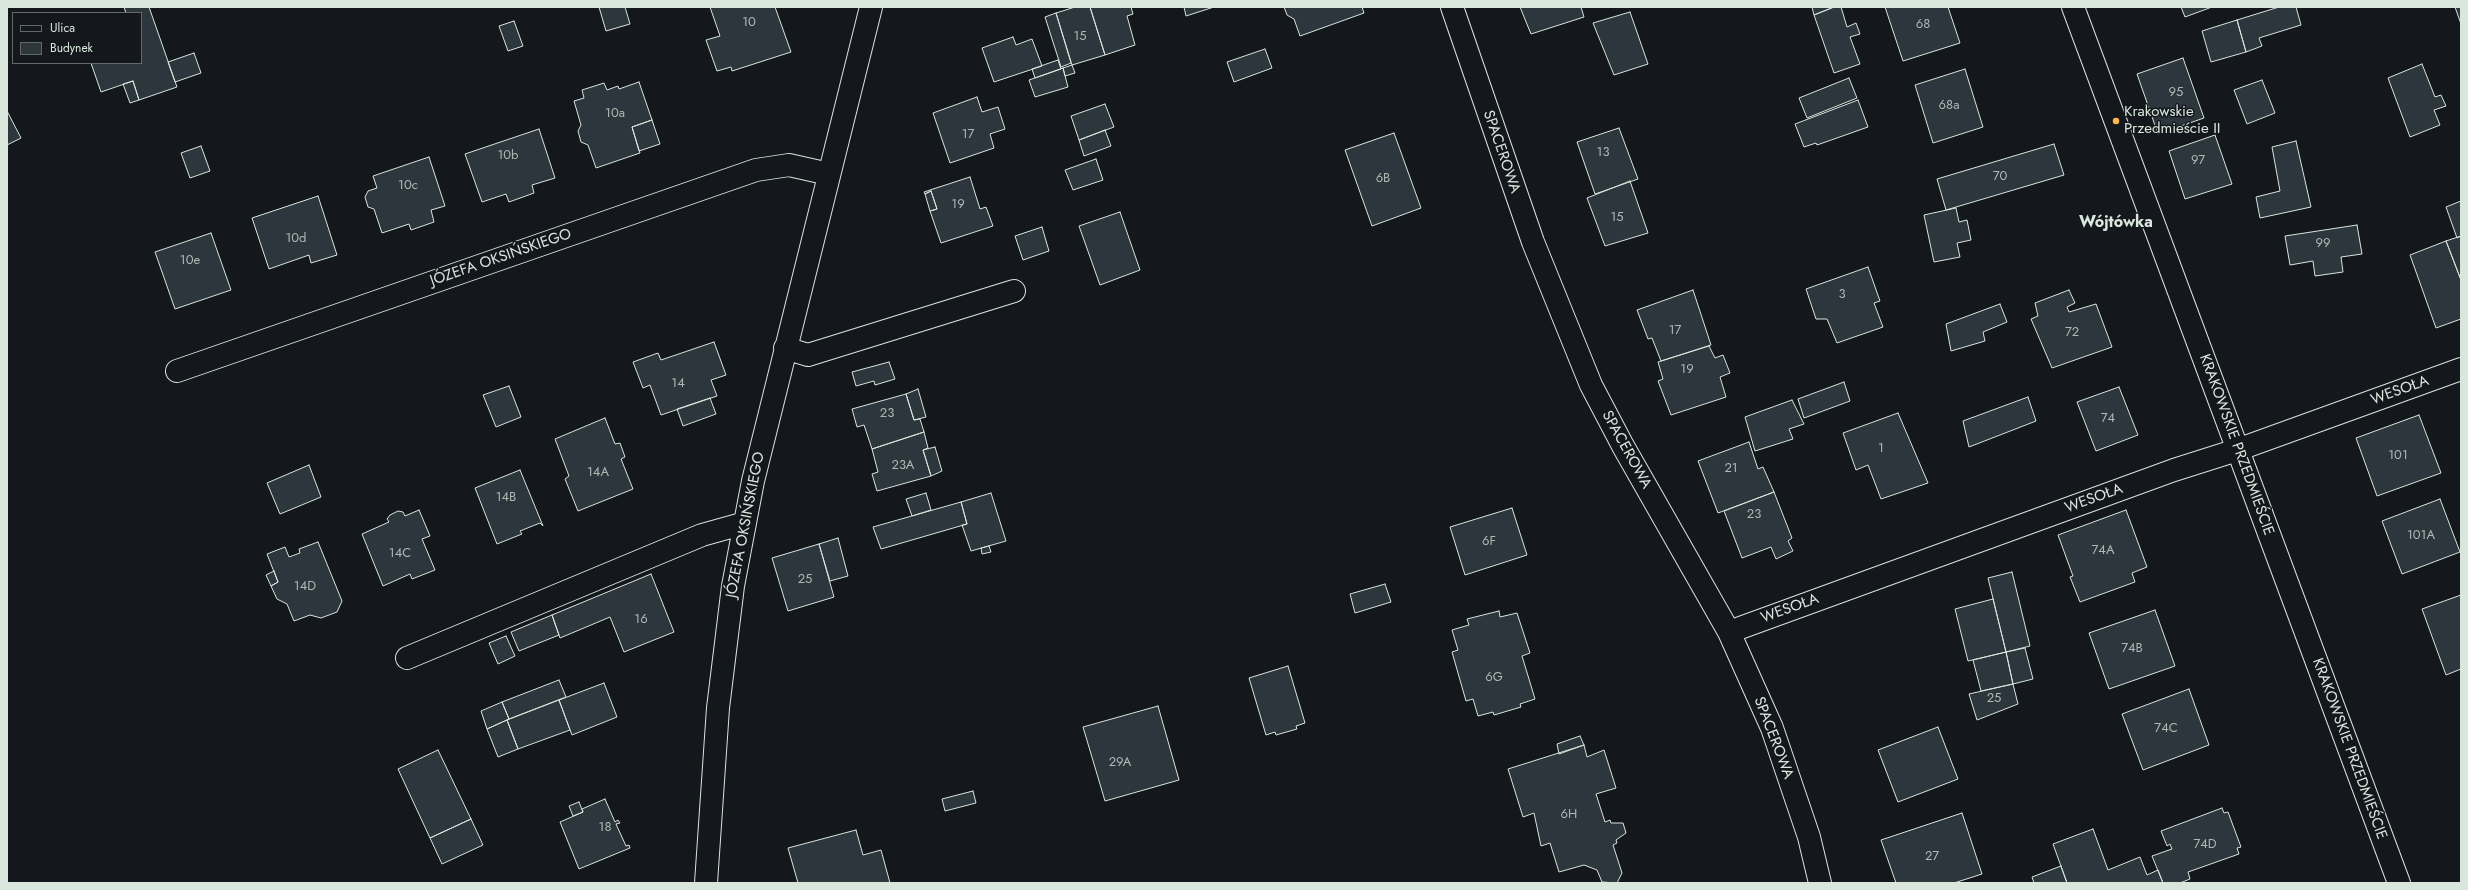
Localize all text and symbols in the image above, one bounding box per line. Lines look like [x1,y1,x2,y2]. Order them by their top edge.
legend [12,12,142,64]
house number: 10 [742,15,756,31]
house number: 68 [1916,17,1930,33]
text: Ulica [50,19,75,37]
house number: 15 [1073,29,1087,45]
text: Budynek [50,39,93,57]
house number: 95 [2169,85,2183,101]
house number: 68a [1939,98,1959,114]
place label: Krakowskie Przedmieście II [2124,103,2220,138]
house number: 10a [605,106,625,122]
street label: SPACEROWA [1478,108,1524,196]
marker: Krakowskie Przedmieście II [2111,116,2121,126]
house number: 17 [962,127,974,143]
house number: 13 [1597,145,1609,161]
house number: 10b [497,148,519,164]
house number: 97 [2191,153,2205,169]
house number: 70 [1993,169,2007,185]
house number: 6B [1376,171,1390,187]
house number: 10c [398,178,418,194]
house number: 19 [951,197,965,213]
house number: 15 [1610,210,1624,226]
district label: Wójtówka [2079,213,2153,233]
street label: JÓZEFA OKSIŃSKIEGO [428,225,574,291]
house number: 10d [285,231,307,247]
house number: 99 [2316,236,2330,252]
house number: 10e [180,253,200,269]
house number: 3 [1838,287,1846,303]
house number: 17 [1669,323,1681,339]
house number: 72 [2065,325,2079,341]
street label: KRAKOWSKIE PRZEDMIEŚCIE [2195,352,2277,538]
house number: 19 [1680,362,1694,378]
street label: WESOŁA [2369,372,2431,410]
house number: 14 [671,376,685,392]
house number: 23 [880,406,894,422]
street label: SPACEROWA [1597,408,1655,492]
house number: 74 [2101,411,2115,427]
house number: 1 [1878,441,1884,457]
house number: 101 [2388,448,2408,464]
street label: JÓZEFA OKSIŃSKIEGO [723,451,769,599]
house number: 23A [892,458,914,474]
house number: 21 [1724,461,1738,477]
house number: 14A [587,465,609,481]
street label: WESOŁA [2063,480,2125,518]
house number: 14B [496,490,516,506]
house number: 23 [1747,507,1761,523]
house number: 101A [2407,528,2435,544]
house number: 6F [1482,534,1496,550]
house number: 74A [2092,543,2114,559]
house number: 14C [389,546,411,562]
house number: 25 [798,572,812,588]
house number: 14D [294,579,316,595]
street label: WESOŁA [1759,590,1821,628]
house number: 16 [634,612,648,628]
house number: 74B [2121,641,2143,657]
street label: KRAKOWSKIE PRZEDMIEŚCIE [2308,656,2390,842]
house number: 6G [1485,670,1503,686]
house number: 25 [1987,691,2001,707]
street label: SPACEROWA [1749,694,1797,782]
house number: 74C [2154,721,2178,737]
house number: 29A [1109,755,1131,771]
house number: 6H [1561,807,1577,823]
house number: 18 [599,820,611,836]
house number: 74D [2193,837,2217,853]
house number: 27 [1925,849,1939,865]

